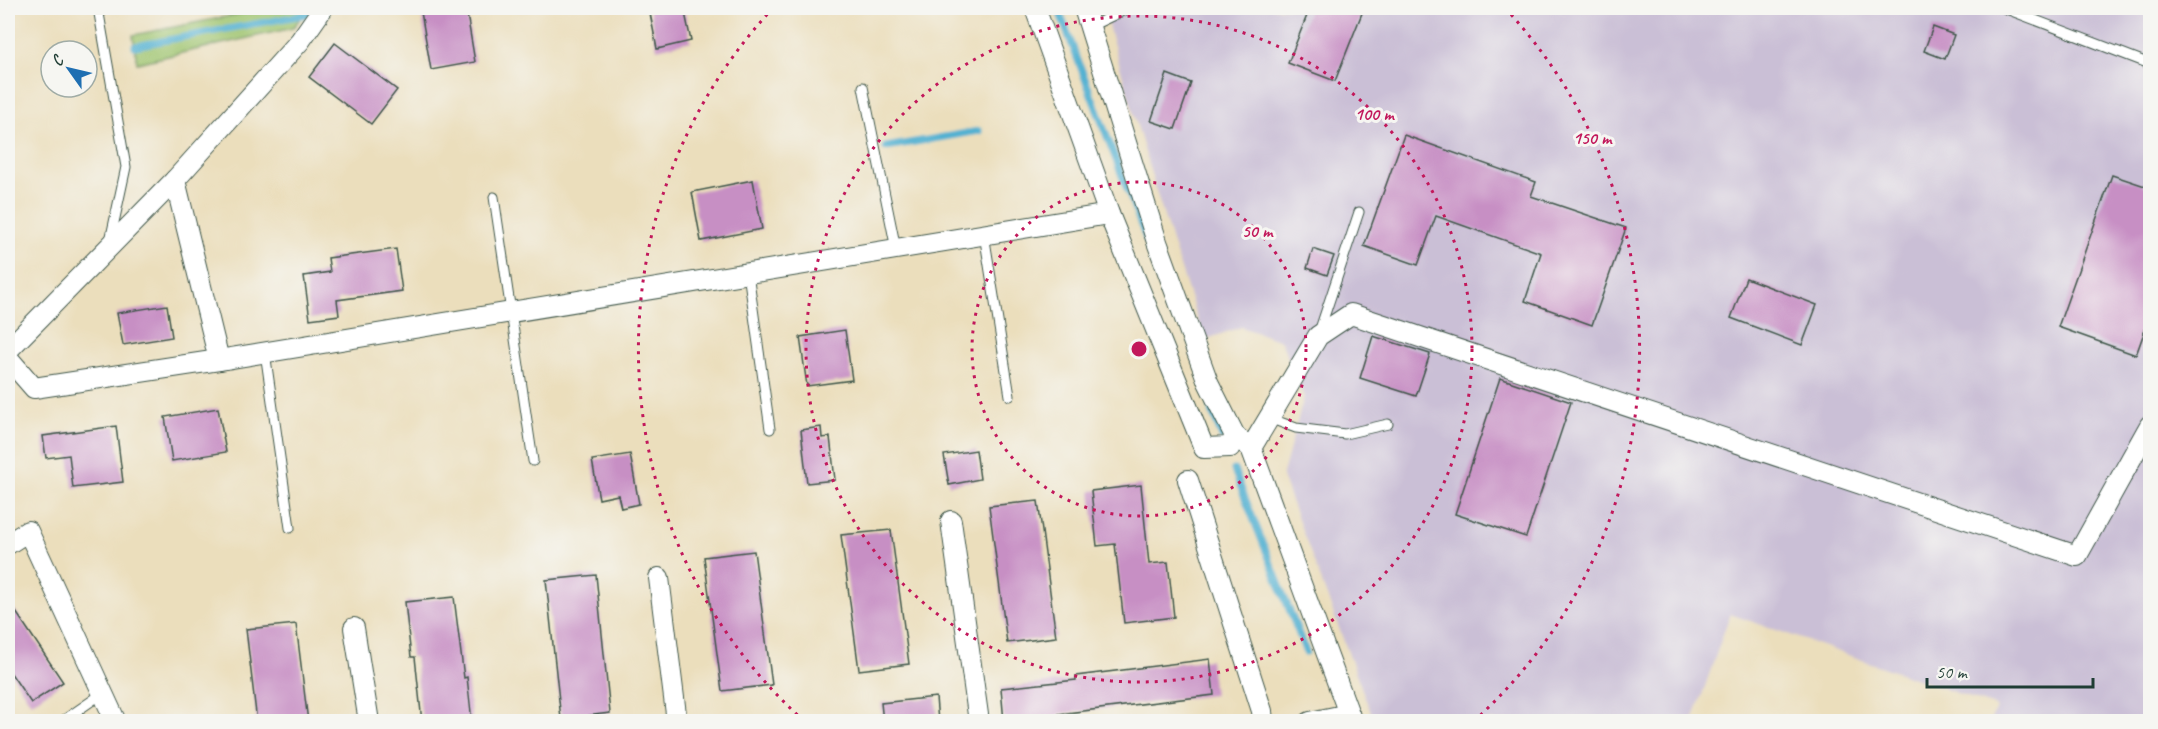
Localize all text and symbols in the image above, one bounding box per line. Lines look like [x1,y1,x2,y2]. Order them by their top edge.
north arrow [39,39,99,99]
text: С [47,51,69,70]
text: 100 m [1355,103,1395,125]
text: 150 m [1573,127,1613,149]
text: 50 m [1242,220,1274,242]
centre of rings [1129,339,1149,359]
scale bar [1927,651,2094,689]
text: 50 m [1936,661,1969,683]

